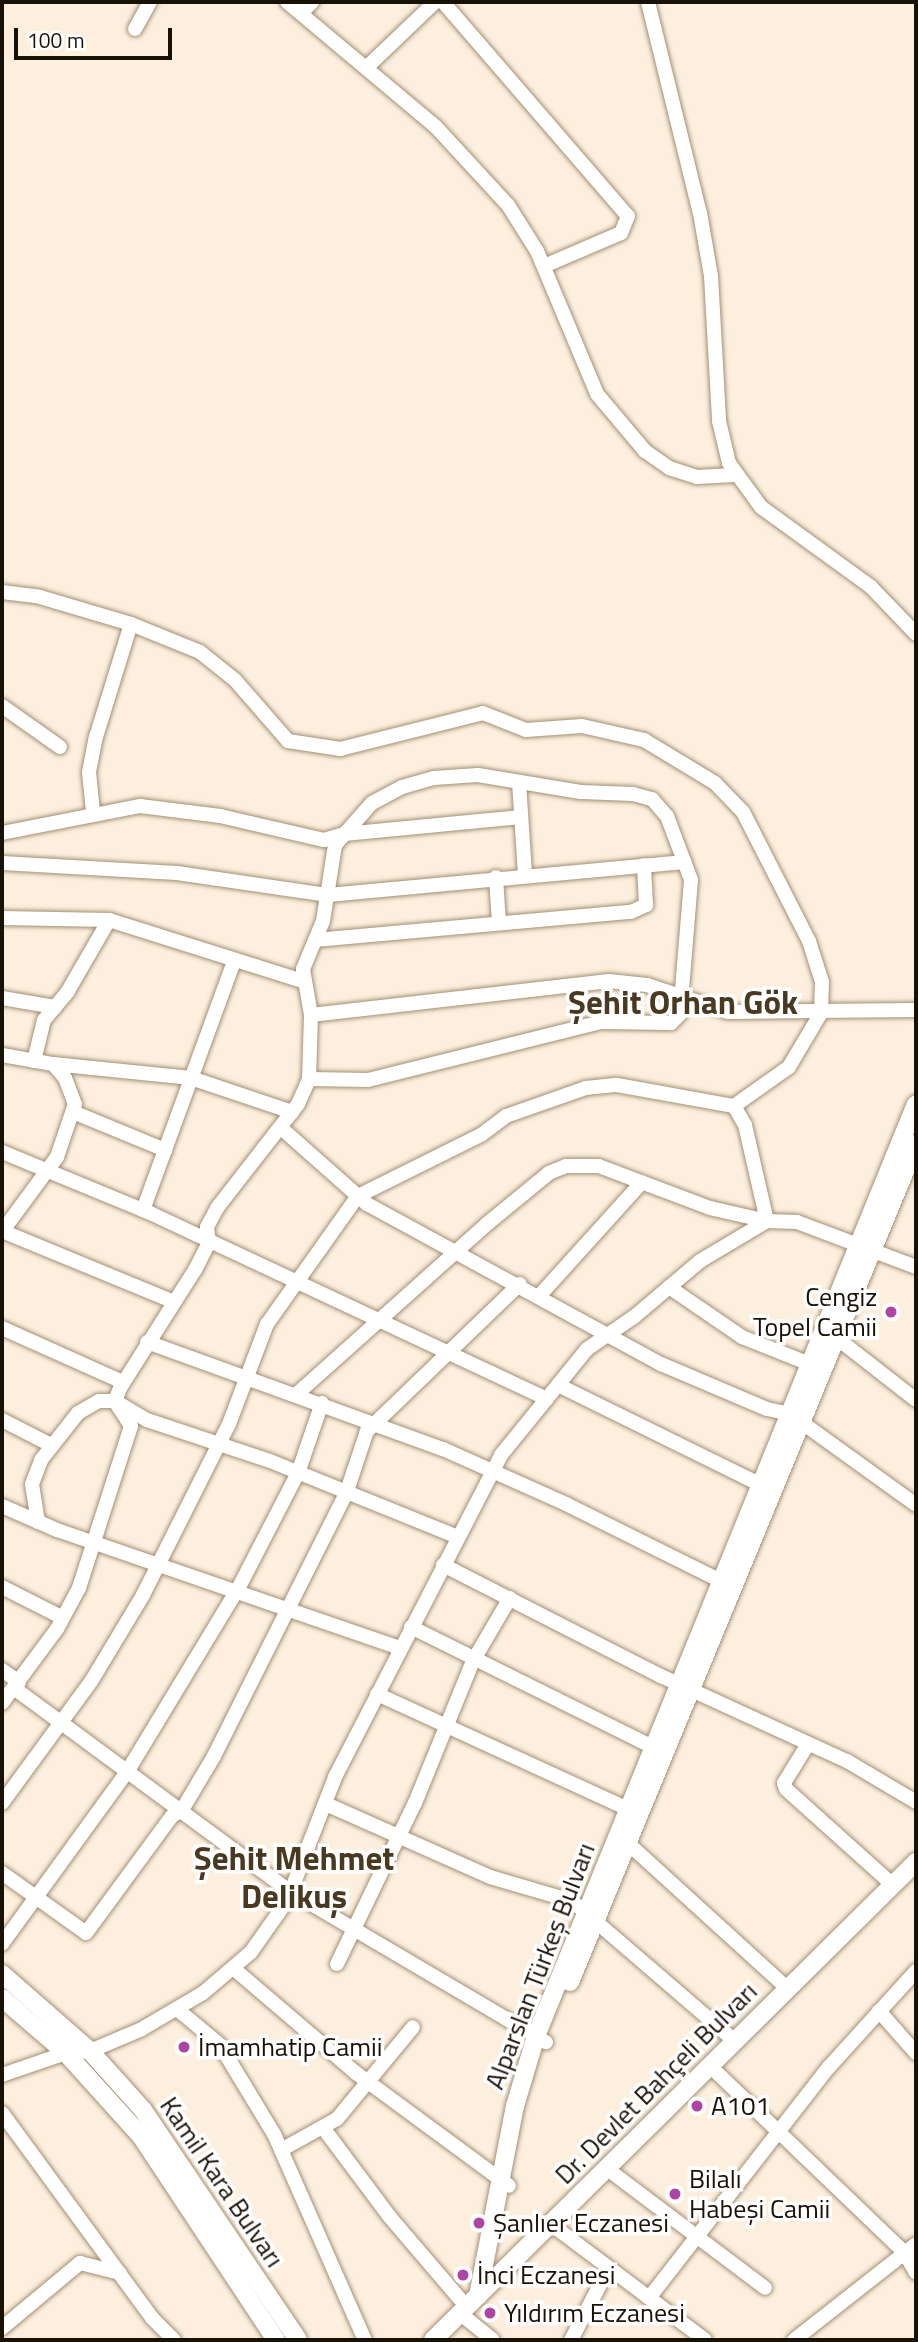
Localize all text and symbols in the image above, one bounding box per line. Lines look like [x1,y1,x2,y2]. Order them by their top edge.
scale bar [18,14,175,58]
text: 100 m [27,24,84,56]
district label: Şehit Orhan Gök [568,983,798,1023]
place label: Cengiz Topel Camii [753,1281,877,1342]
marker: Cengiz Topel Camii [883,1304,899,1320]
district label: Şehit Mehmet Delikuş [194,1839,394,1917]
street label: Alparslan Türkeş Bulvarı [479,1839,601,2093]
street label: Dr. Devlet Bahçeli Bulvarı [549,1976,763,2190]
place label: İmamhatip Camii [198,2031,382,2063]
marker: İmamhatip Camii [176,2039,192,2055]
place label: A101 [711,2090,770,2122]
street label: Kamil Kara Bulvarı [154,2091,290,2273]
marker: A101 [689,2098,705,2114]
place label: Bilalı Habeşi Camii [689,2163,830,2224]
marker: Bilalı Habeşi Camii [667,2186,683,2202]
place label: Şanlıer Eczanesi [493,2207,669,2239]
marker: Şanlıer Eczanesi [471,2215,487,2231]
place label: İnci Eczanesi [477,2259,615,2291]
marker: İnci Eczanesi [455,2267,471,2283]
place label: Yıldırım Eczanesi [504,2297,685,2329]
marker: Yıldırım Eczanesi [482,2305,498,2321]

